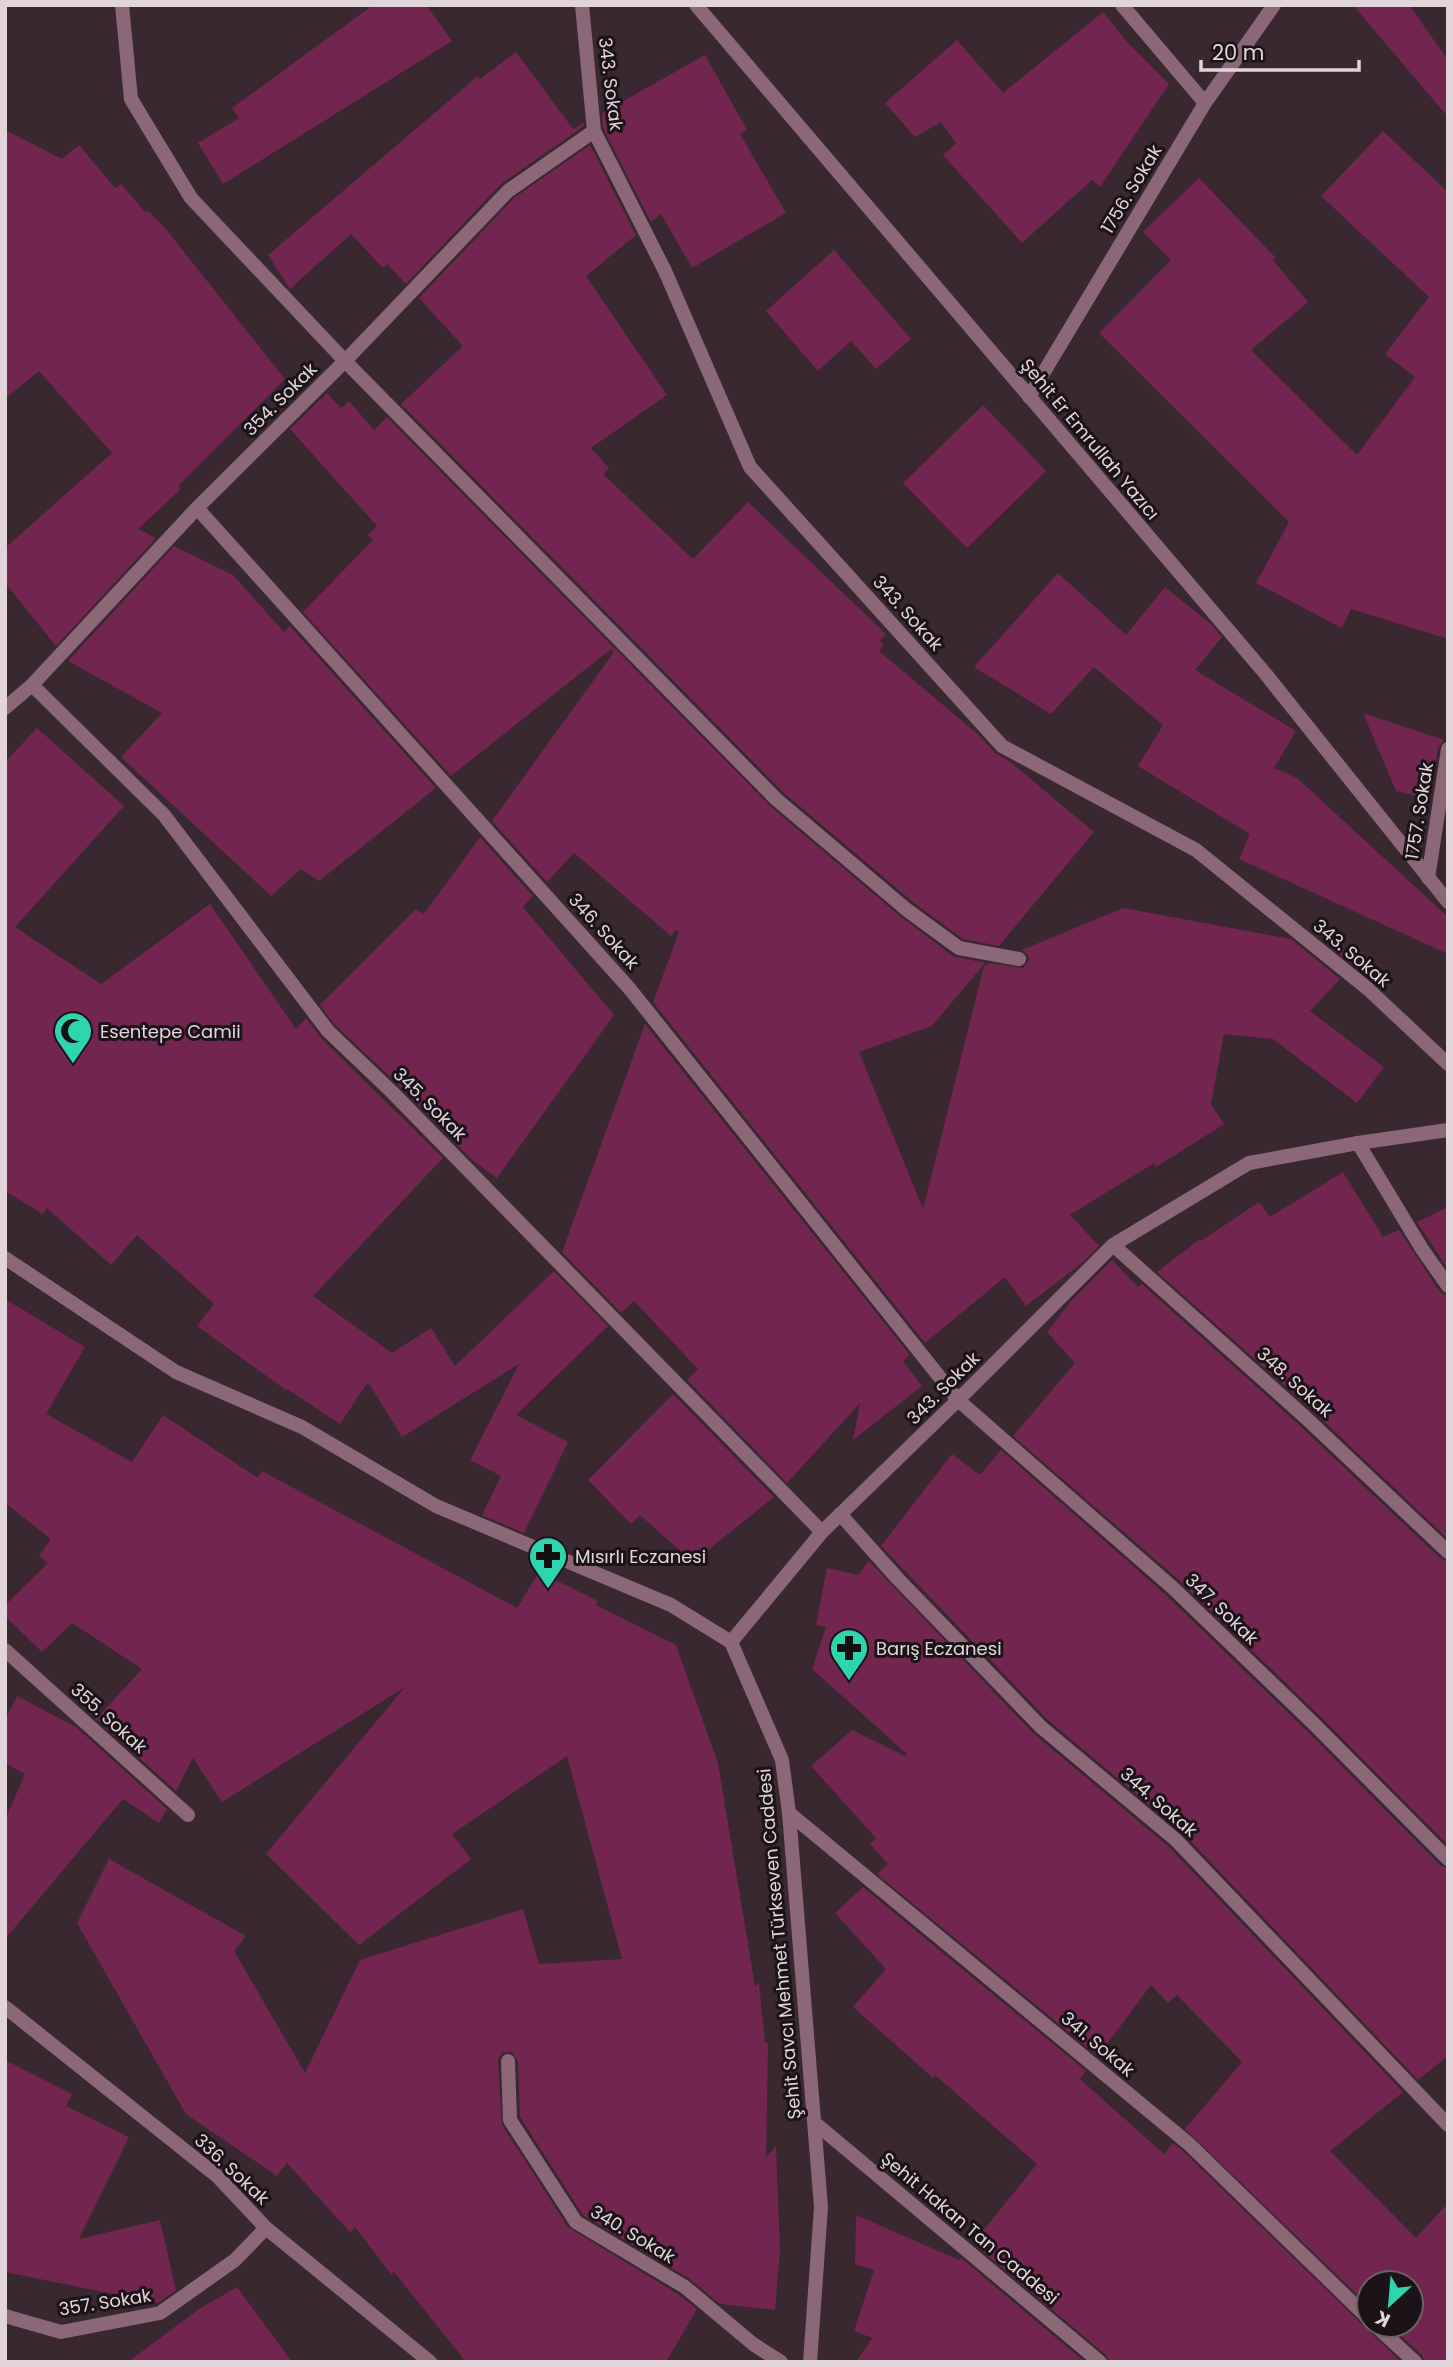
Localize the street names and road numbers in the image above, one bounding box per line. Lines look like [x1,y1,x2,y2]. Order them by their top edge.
street label: 343. Sokak [593,36,629,133]
street label: 1756. Sokak [1095,139,1168,238]
street label: Şehit Er Emrullah Yazıcı [1015,353,1165,525]
street label: 354. Sokak [238,356,323,441]
street label: 343. Sokak [867,570,949,657]
street label: 1757. Sokak [1399,760,1439,861]
street label: 346. Sokak [563,887,645,975]
street label: 343. Sokak [1308,913,1397,993]
street label: 345. Sokak [388,1062,473,1147]
street label: 348. Sokak [1251,1341,1339,1423]
street label: 343. Sokak [901,1345,986,1430]
street label: 347. Sokak [1180,1568,1265,1651]
street label: 355. Sokak [65,1677,153,1759]
street label: 344. Sokak [1115,1762,1203,1843]
street label: Şehit Savcı Mehmet Türkseven Caddesi [751,1768,807,2120]
street label: 341. Sokak [1056,2006,1141,2083]
street label: 336. Sokak [189,2128,275,2211]
street label: Şehit Hakan Tan Caddesi [876,2146,1064,2310]
street label: 340. Sokak [586,2199,681,2269]
street label: 357. Sokak [57,2282,154,2322]

